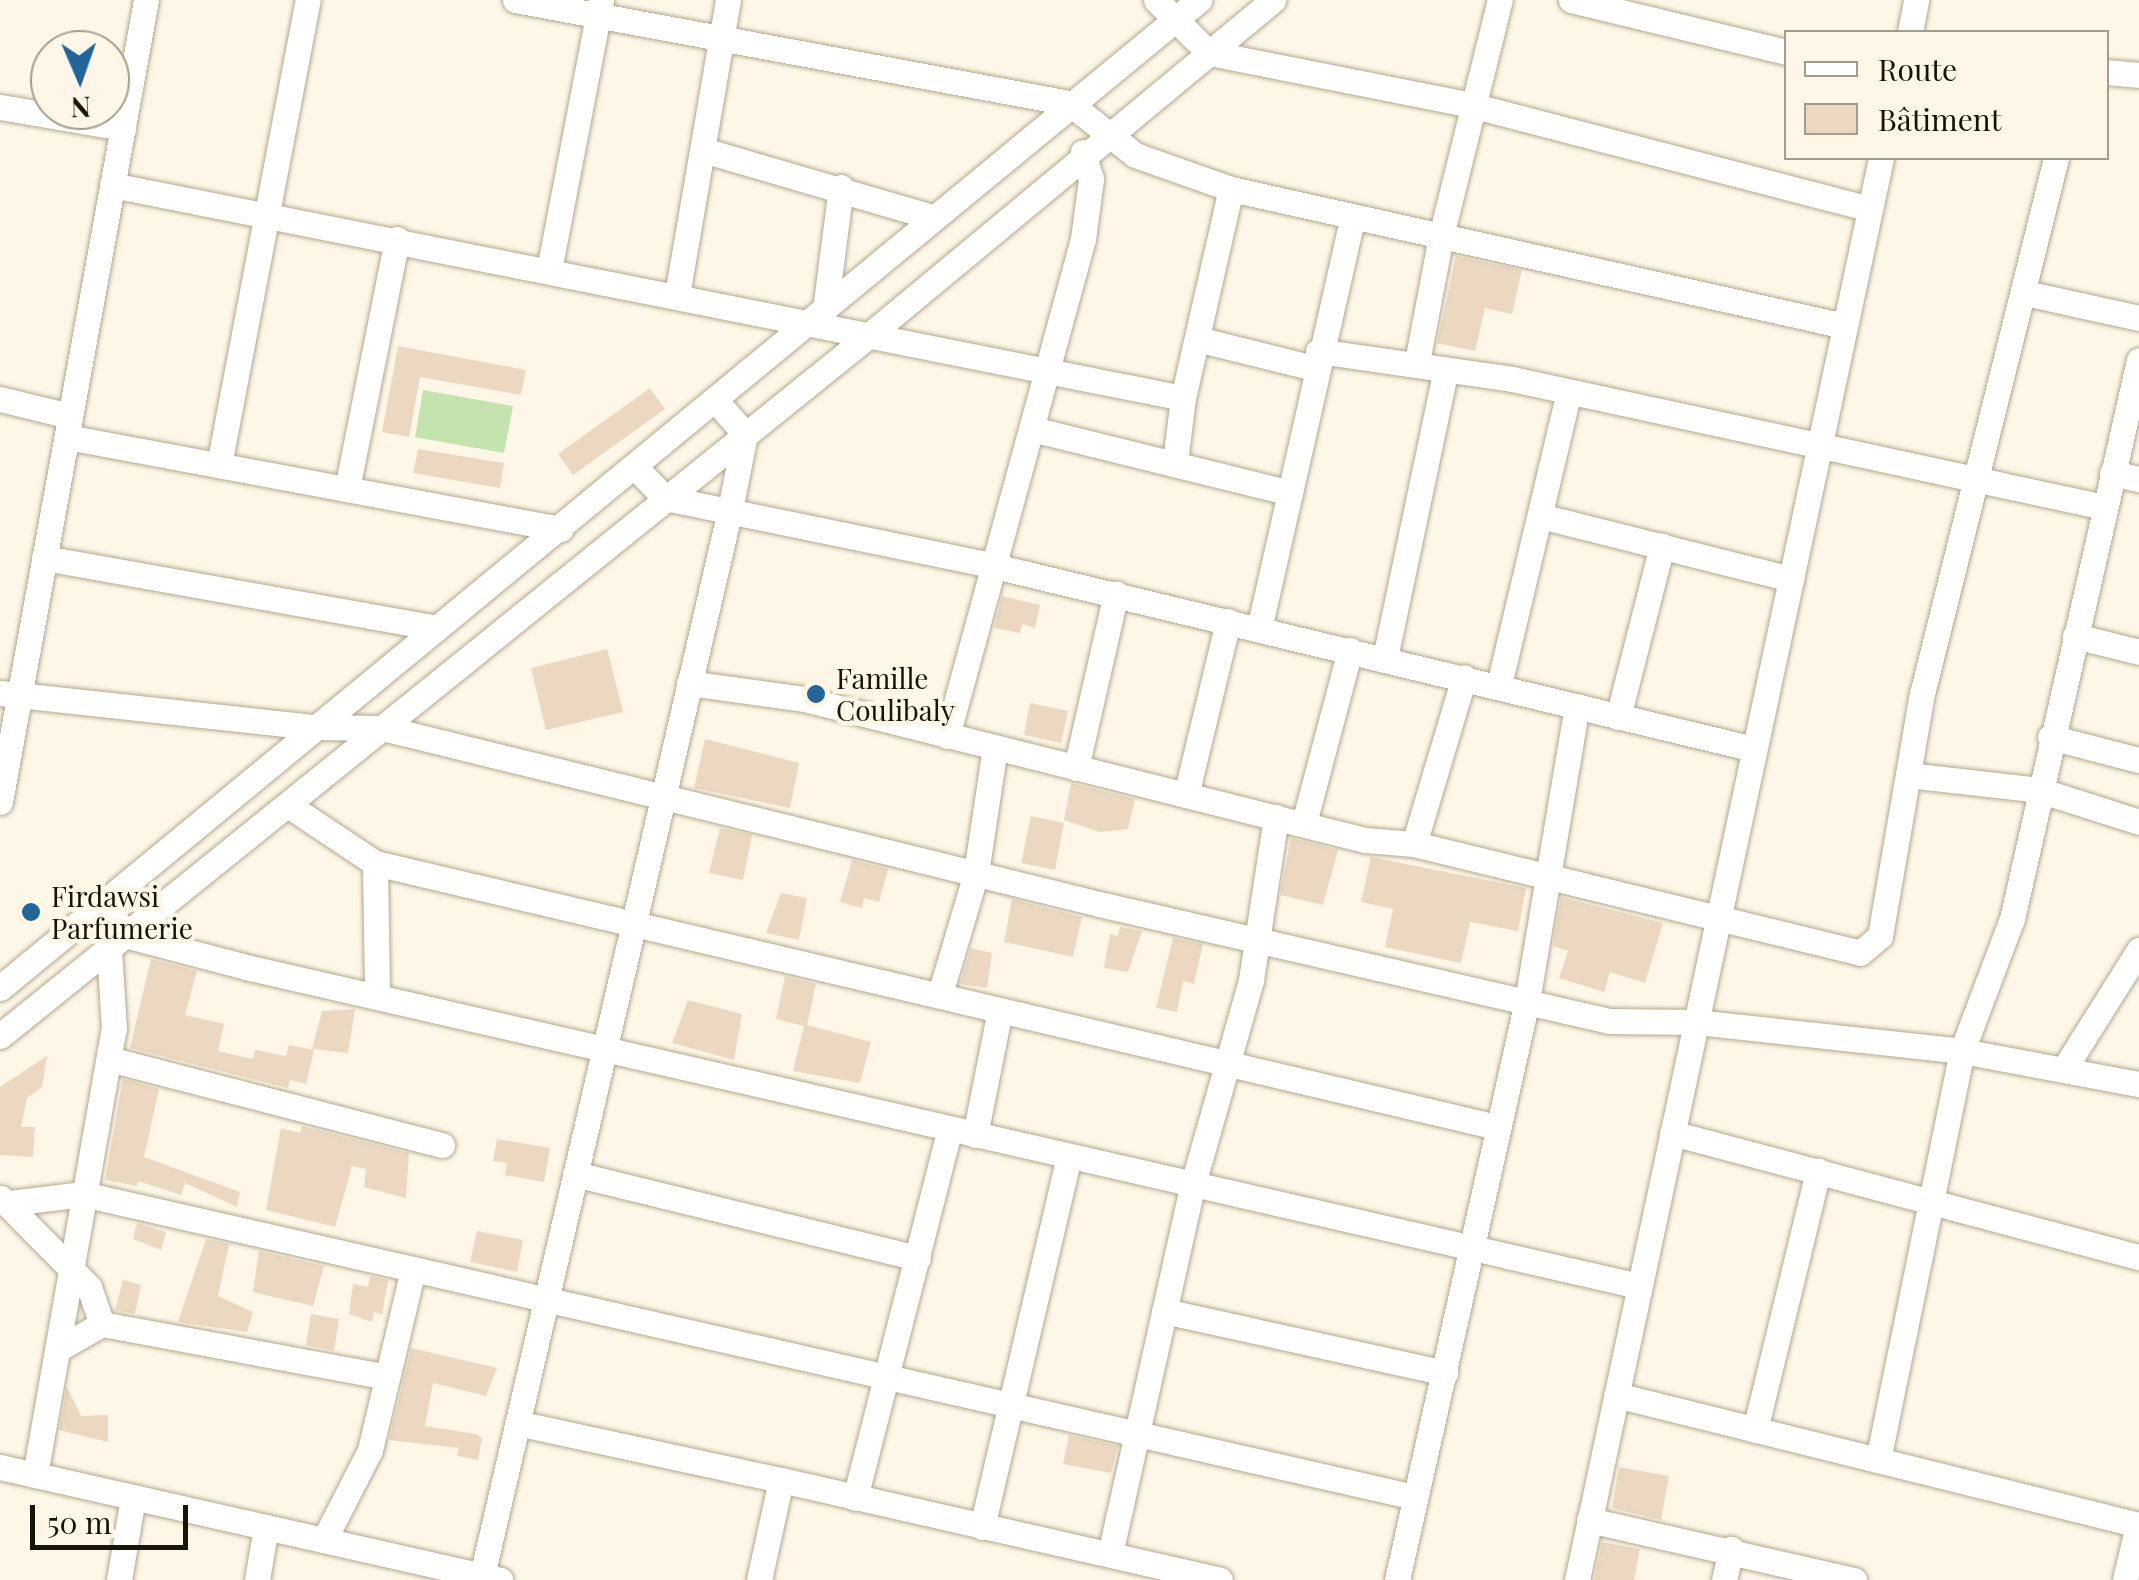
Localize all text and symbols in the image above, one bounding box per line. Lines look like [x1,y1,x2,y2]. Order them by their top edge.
north arrow [30,30,130,130]
legend [1784,30,2109,160]
text: Route [1878,49,1957,89]
text: N [70,90,92,127]
text: Bâtiment [1878,99,2001,139]
place label: Famille Coulibaly [836,661,955,727]
marker: Famille Coulibaly [805,683,827,705]
place label: Firdawsi Parfumerie [51,879,193,945]
marker: Firdawsi Parfumerie [20,901,42,923]
scale bar [35,1485,192,1547]
text: 50 m [47,1502,112,1542]

